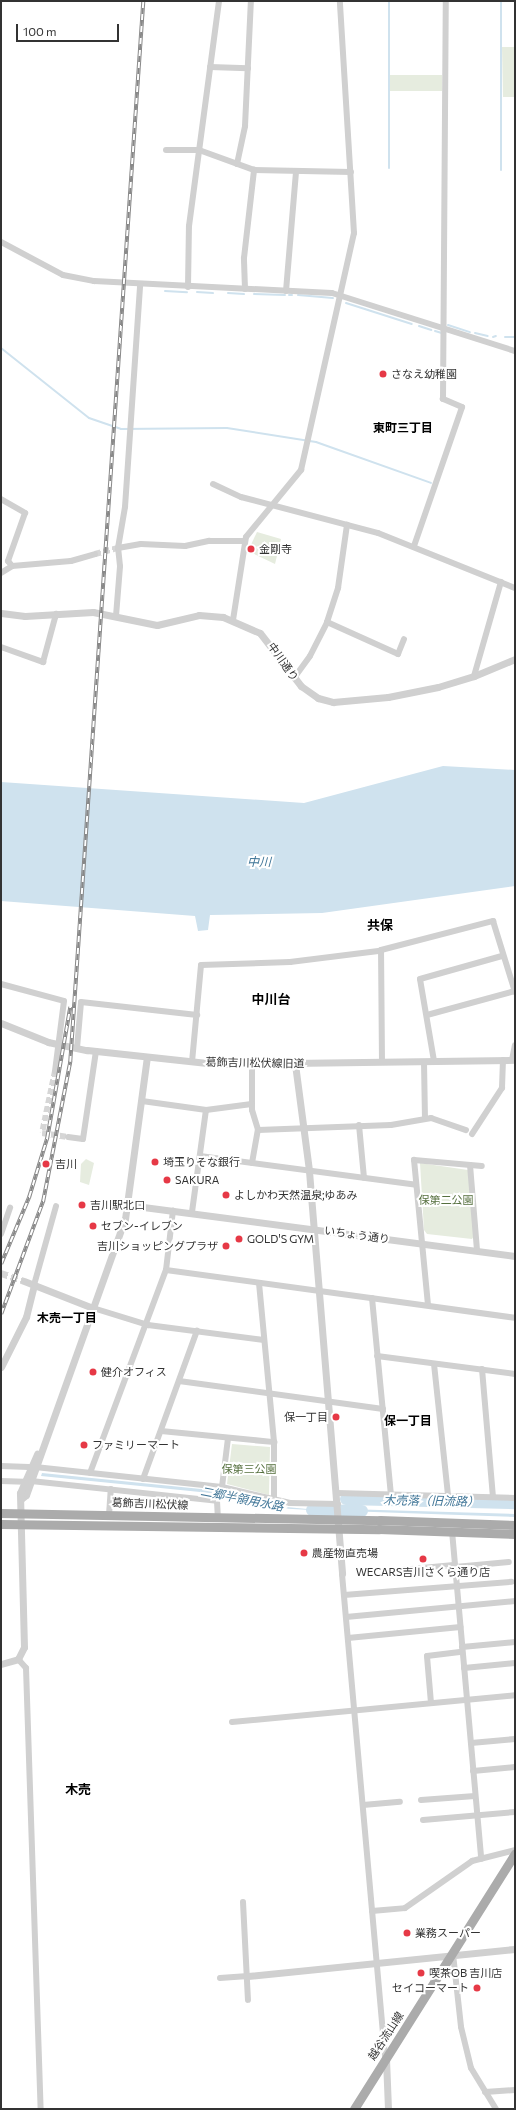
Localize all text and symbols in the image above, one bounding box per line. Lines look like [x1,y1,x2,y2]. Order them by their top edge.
scale bar [18,16,121,42]
text: 100 m [23,24,57,38]
place label: さなえ幼稚園 [391,367,457,381]
marker: さなえ幼稚園 [378,369,388,379]
district label: 東町三丁目 [373,421,433,435]
place label: 金剛寺 [259,542,292,556]
marker: 金剛寺 [246,544,256,554]
street label: 中川通り [265,640,301,684]
water label: 中川 [247,855,271,869]
district label: 共保 [367,917,393,933]
district label: 中川台 [252,991,290,1007]
street label: 葛飾吉川松伏線旧道 [205,1056,305,1070]
place label: 埼玉りそな銀行 [163,1155,240,1169]
place label: 吉川 [55,1157,77,1171]
marker: 埼玉りそな銀行 [150,1157,160,1167]
marker: 吉川 [40,1158,52,1170]
place label: SAKURA [175,1173,219,1187]
marker: SAKURA [162,1175,172,1185]
place label: よしかわ天然温泉;ゆあみ [234,1188,358,1202]
marker: よしかわ天然温泉;ゆあみ [221,1190,231,1200]
park label: 保第二公園 [419,1193,473,1207]
place label: 吉川駅北口 [90,1198,145,1212]
marker: 吉川駅北口 [77,1200,87,1210]
place label: セブン-イレブン [101,1219,183,1233]
marker: セブン-イレブン [88,1221,98,1231]
street label: いちょう通り [323,1224,391,1246]
place label: GOLD'S GYM [247,1232,314,1246]
marker: GOLD'S GYM [234,1234,244,1244]
place label: 吉川ショッピングプラザ [97,1239,218,1253]
marker: 吉川ショッピングプラザ [221,1241,231,1251]
district label: 木売一丁目 [37,1311,97,1325]
place label: 健介オフィス [101,1365,167,1379]
marker: 健介オフィス [88,1367,98,1377]
place label: 保一丁目 [284,1410,328,1424]
marker: 保一丁目 [331,1412,341,1422]
district label: 保一丁目 [384,1414,432,1428]
place label: ファミリーマート [92,1438,180,1452]
marker: ファミリーマート [79,1440,89,1450]
park label: 保第三公園 [222,1462,276,1476]
water label: 二郷半領用水路 [199,1484,285,1514]
water label: 木売落（旧流路） [383,1493,479,1509]
street label: 葛飾吉川松伏線 [111,1496,189,1512]
place label: 農産物直売場 [312,1546,378,1560]
marker: 農産物直売場 [299,1548,309,1558]
marker: WECARS吉川さくら通り店 [418,1554,428,1564]
place label: WECARS吉川さくら通り店 [356,1565,490,1579]
district label: 木売 [65,1781,91,1797]
place label: 業務スーパー [415,1926,481,1940]
marker: 業務スーパー [402,1928,412,1938]
place label: 喫茶OB 吉川店 [429,1966,502,1980]
marker: 喫茶OB 吉川店 [416,1968,426,1978]
place label: セイコーマート [392,1981,469,1995]
marker: セイコーマート [472,1983,482,1993]
street label: 越谷流山線 [365,2009,407,2063]

